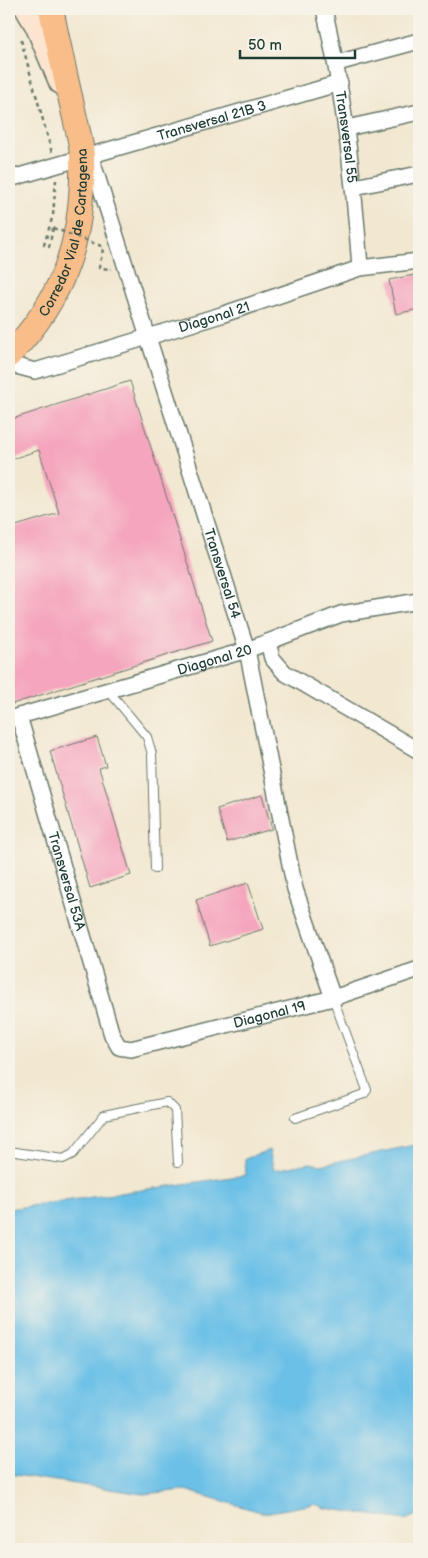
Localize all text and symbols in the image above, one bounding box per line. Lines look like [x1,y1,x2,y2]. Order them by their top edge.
scale bar [240,28,356,60]
text: 50 m [248,36,282,55]
street label: Transversal 55 [332,89,361,184]
street label: Transversal 21B 3 [155,96,268,144]
street label: Corredor Vial de Cartagena [35,148,91,320]
street label: Diagonal 21 [176,297,252,336]
street label: Transversal 54 [201,526,245,621]
street label: Diagonal 20 [175,640,254,678]
street label: Transversal 53A [45,830,90,933]
street label: Diagonal 19 [231,997,307,1031]

